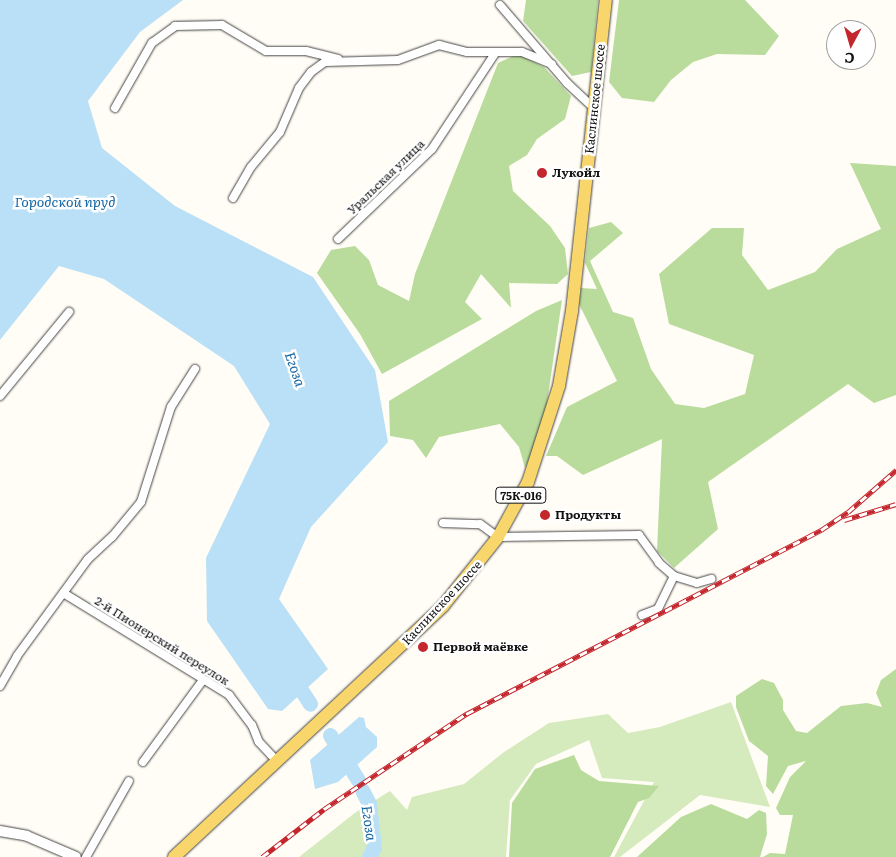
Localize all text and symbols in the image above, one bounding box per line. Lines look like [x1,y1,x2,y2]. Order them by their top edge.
north arrow [826,20,876,70]
street label: Каслинское шоссе [582,43,608,155]
text: С [844,48,856,69]
street label: Уральская улица [345,137,427,217]
place label: Лукойл [552,166,600,180]
marker: Лукойл [536,167,548,179]
water label: Городской пруд [14,193,116,209]
water label: Егоза [282,349,310,389]
road number: 75К-016 [495,486,547,504]
place label: Продукты [555,508,621,522]
marker: Продукты [539,509,551,521]
street label: Каслинское шоссе [399,558,485,648]
street label: 2-й Пионерский переулок [92,594,232,688]
place label: Первой маёвке [433,640,528,654]
marker: Первой маёвке [417,641,429,653]
water label: Егоза [359,804,381,842]

